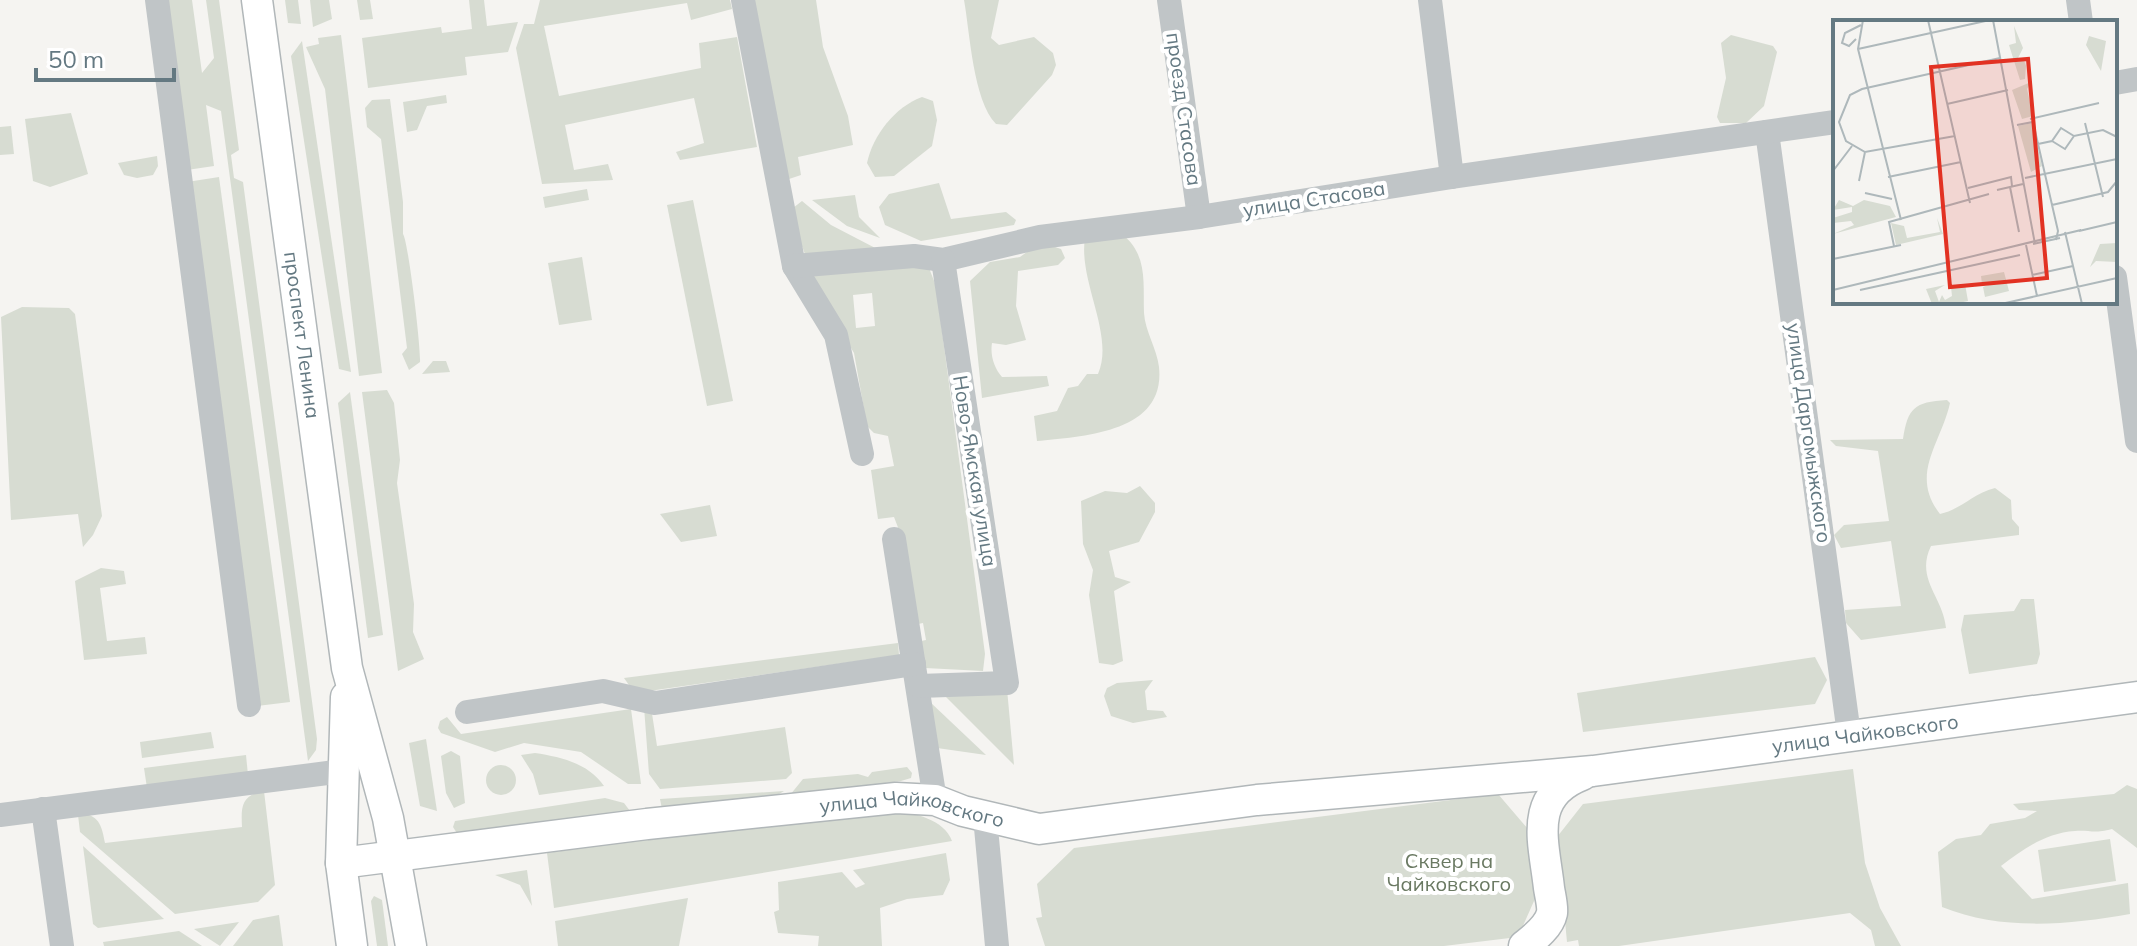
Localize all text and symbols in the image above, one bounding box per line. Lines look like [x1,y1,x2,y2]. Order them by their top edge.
inset map [1833,20,2117,304]
street label: проезд Стасова [1161,31,1208,187]
scale bar [36,32,174,82]
text: 50 m [48,44,104,74]
street label: улица Стасова [1241,175,1387,222]
street label: проспект Ленина [279,250,326,420]
street label: улица Даргомыжского [1782,321,1837,545]
street label: Ново-Ямская улица [948,373,1003,568]
street label: улица Чайковского [1770,708,1960,759]
street label: улица Чайковского [818,785,1007,832]
park label: Сквер на Чайковского [1387,848,1511,896]

